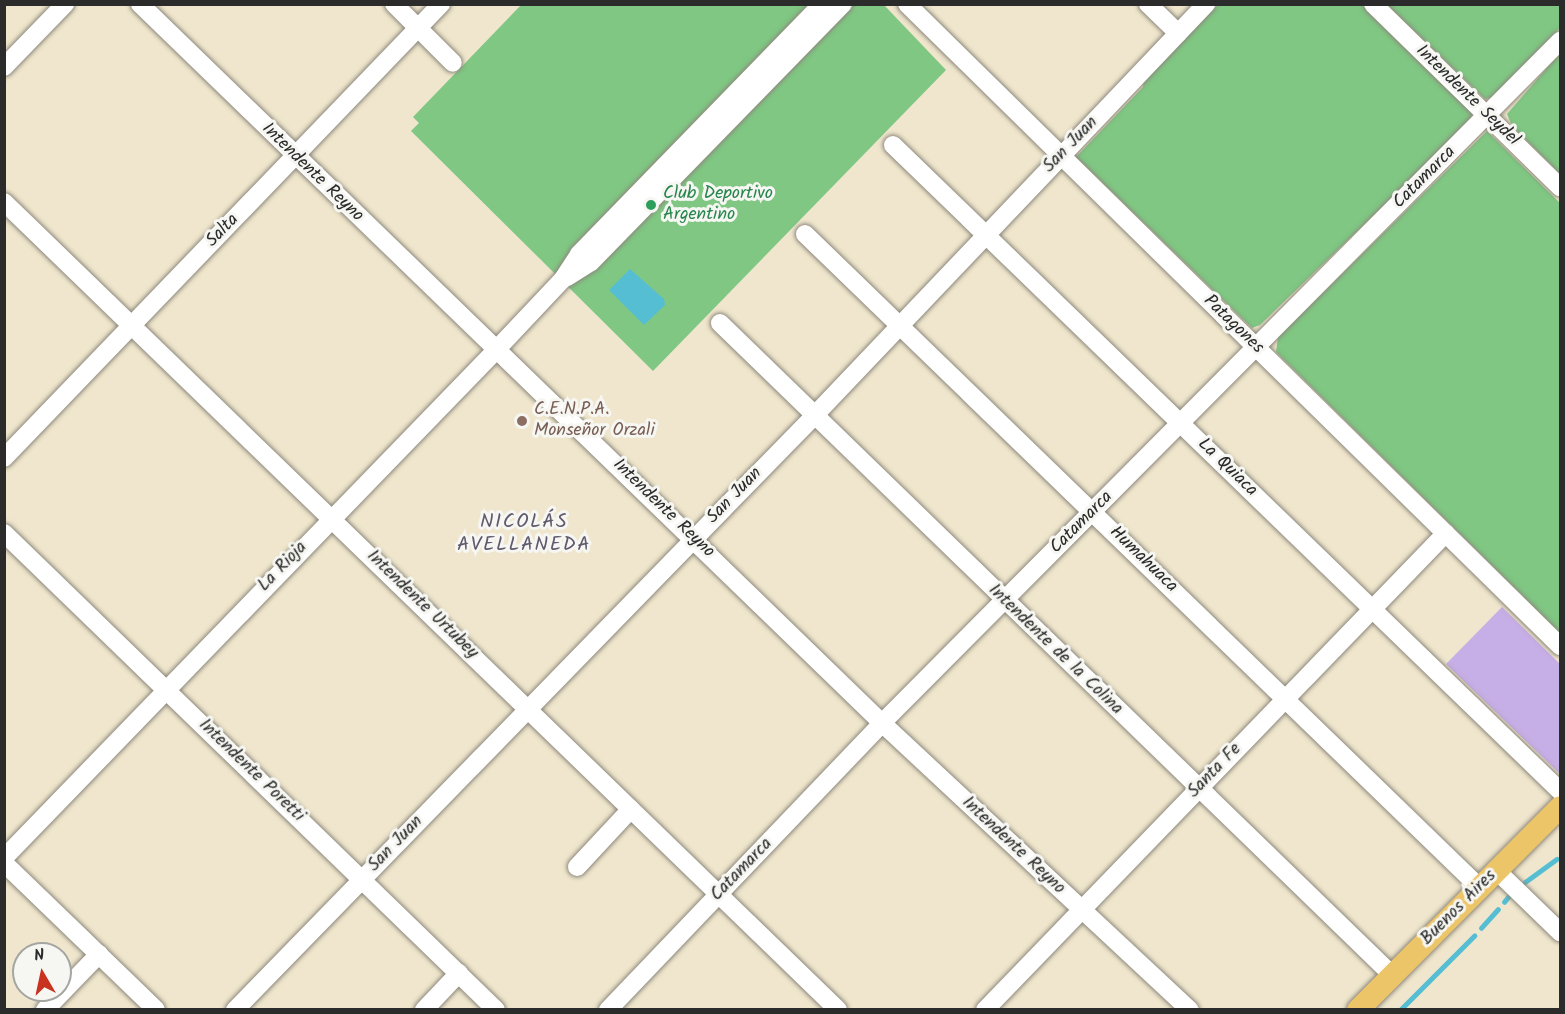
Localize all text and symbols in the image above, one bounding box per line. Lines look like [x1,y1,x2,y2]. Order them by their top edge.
street label: Intendente Seydel [1410,41,1524,151]
street label: San Juan [1039,112,1103,178]
street label: Intendente Reyno [256,119,368,227]
street label: Catamarca [1389,142,1461,214]
place label: Club Deportivo Argentino [663,184,773,226]
marker: Club Deportivo Argentino [644,198,658,212]
street label: Salta [202,210,244,252]
street label: Patagones [1198,291,1268,359]
place label: C.E.N.P.A. Monseñor Orzali [534,400,655,442]
marker: C.E.N.P.A. Monseñor Orzali [515,414,529,428]
street label: La Quiaca [1193,434,1261,502]
street label: Intendente Reyno [607,455,719,563]
street label: San Juan [703,463,767,529]
street label: Catamarca [1046,487,1118,559]
district label: NICOLÁS AVELLANEDA [457,510,591,557]
street label: Humahuaca [1104,522,1182,598]
street label: La Rioja [254,537,312,597]
street label: Intendente Urtubey [362,546,482,664]
street label: Intendente de la Colina [983,580,1127,720]
street label: Intendente Poretti [194,715,308,827]
street label: Santa Fe [1184,739,1246,803]
street label: Intendente Reyno [957,793,1069,899]
street label: San Juan [364,811,428,877]
street label: Catamarca [707,834,777,906]
street label: Buenos Aires [1417,866,1501,950]
north arrow [12,942,72,1002]
text: N [32,943,46,969]

